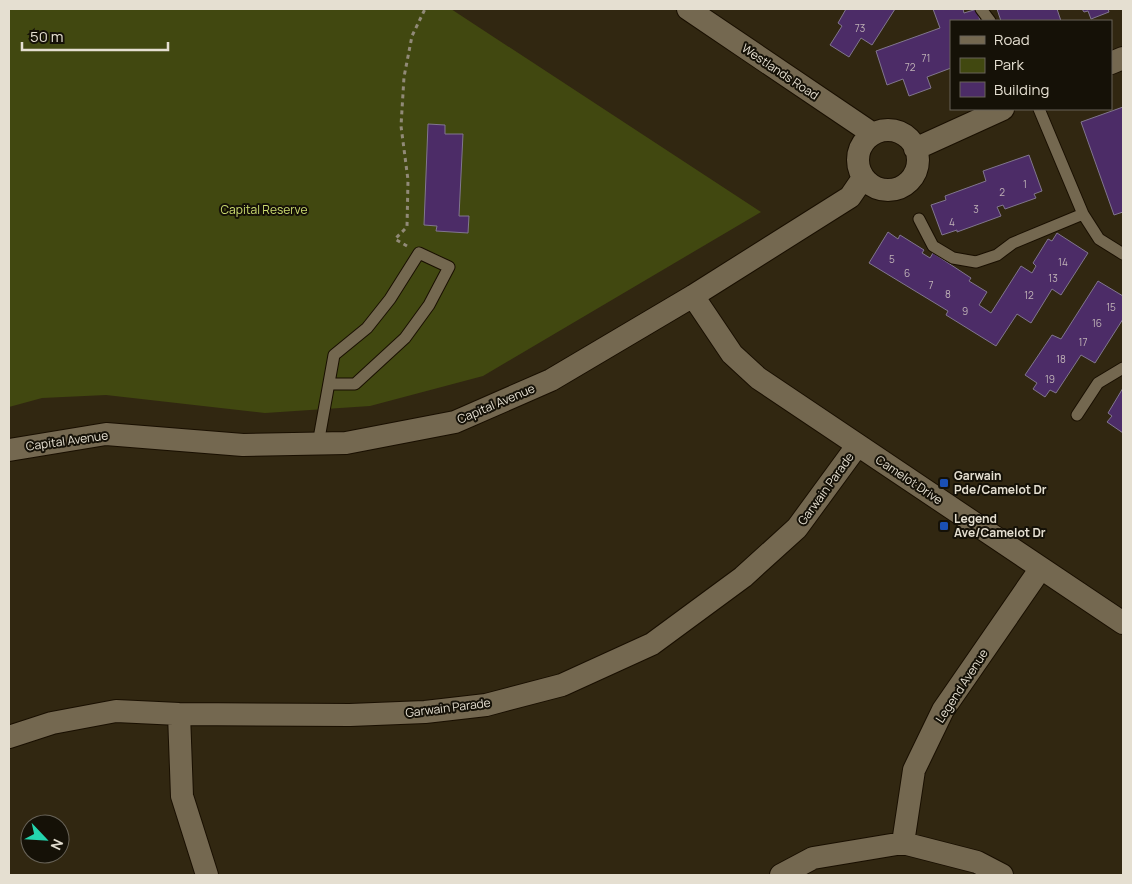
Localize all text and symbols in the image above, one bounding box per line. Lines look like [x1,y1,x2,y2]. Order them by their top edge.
scale bar [22,20,169,52]
legend [950,20,1112,110]
house number: 73 [855,21,865,35]
text: 50 m [30,26,64,47]
text: Road [994,29,1030,50]
street label: Westlands Road [738,40,822,104]
house number: 71 [922,51,930,65]
text: Park [994,54,1024,75]
house number: 72 [905,60,916,74]
text: Building [994,79,1049,100]
house number: 1 [1023,177,1027,191]
house number: 2 [999,185,1005,199]
park label: Capital Reserve [221,201,307,218]
house number: 3 [973,202,979,216]
house number: 4 [949,215,955,229]
house number: 5 [889,252,895,266]
house number: 14 [1058,255,1068,269]
house number: 6 [904,266,910,280]
house number: 13 [1048,271,1058,285]
house number: 7 [928,278,934,292]
house number: 8 [945,287,951,301]
house number: 12 [1024,288,1034,302]
house number: 15 [1106,300,1116,314]
house number: 9 [962,304,968,318]
house number: 16 [1092,316,1102,330]
house number: 17 [1079,335,1087,349]
house number: 18 [1056,352,1066,366]
house number: 19 [1045,372,1055,386]
street label: Capital Avenue [454,380,537,428]
street label: Capital Avenue [25,426,109,455]
street label: Garwain Parade [793,449,858,528]
street label: Camelot Drive [872,451,946,508]
place label: Garwain Pde/Camelot Dr [954,467,1047,498]
marker: Garwain Pde/Camelot Dr [938,477,950,489]
place label: Legend Ave/Camelot Dr [954,510,1046,541]
marker: Legend Ave/Camelot Dr [938,520,950,532]
street label: Legend Avenue [931,646,992,726]
street label: Garwain Parade [404,694,492,721]
north arrow [20,814,70,864]
text: N [46,836,68,853]

